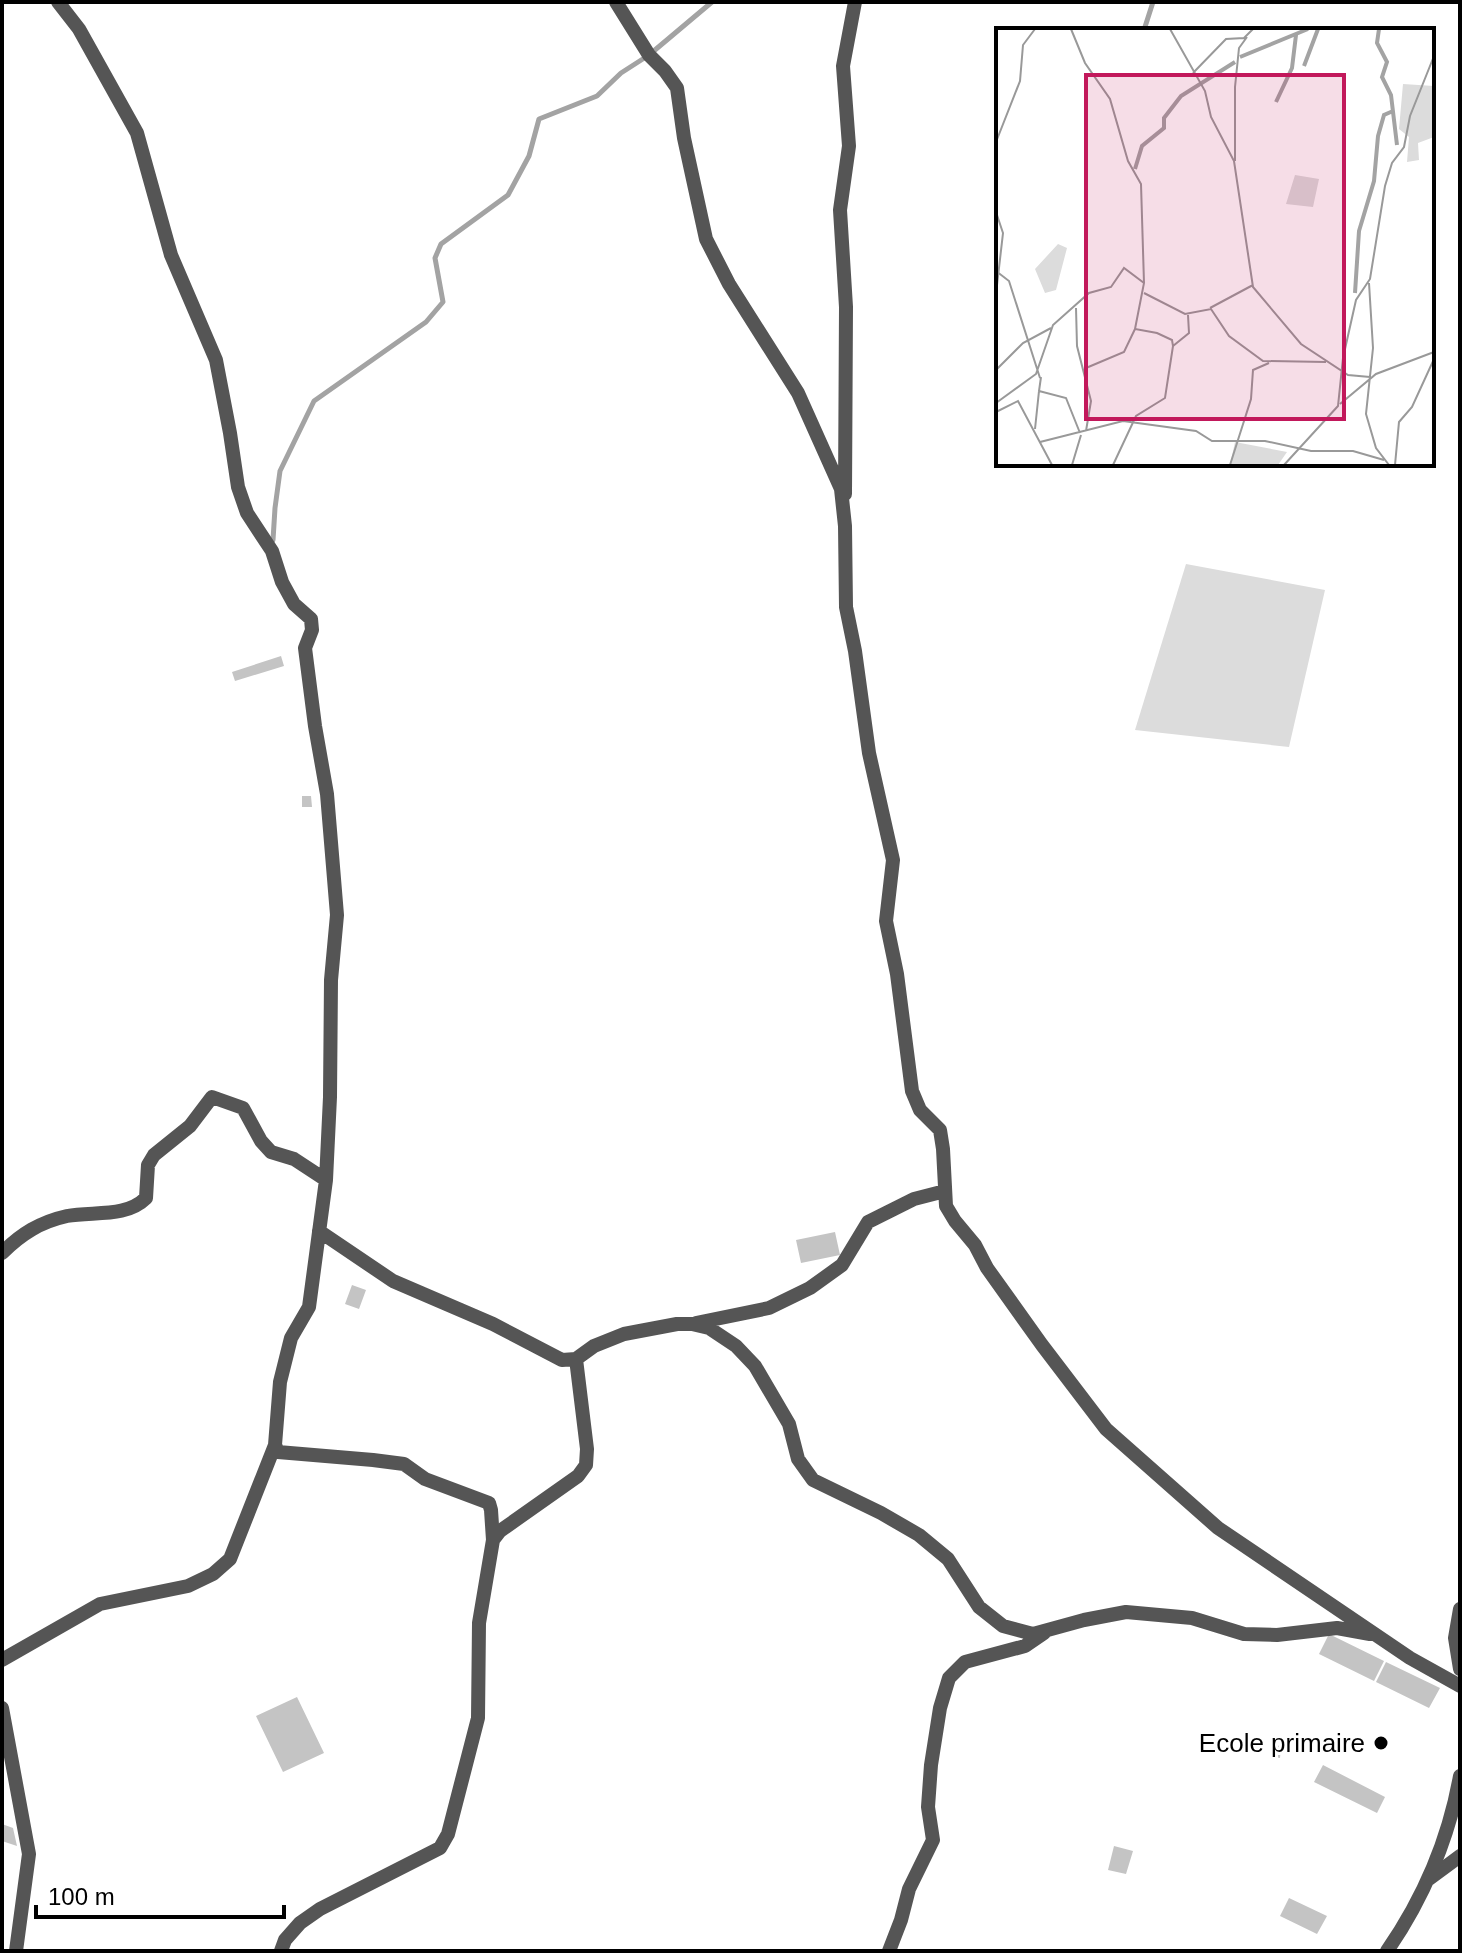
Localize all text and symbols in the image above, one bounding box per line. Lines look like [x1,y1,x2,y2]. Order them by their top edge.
inset map [996,28,1434,466]
place label: Ecole primaire [1199,1728,1365,1758]
marker: Ecole primaire [1372,1734,1390,1752]
scale bar [36,1869,284,1919]
text: 100 m [48,1883,115,1910]

